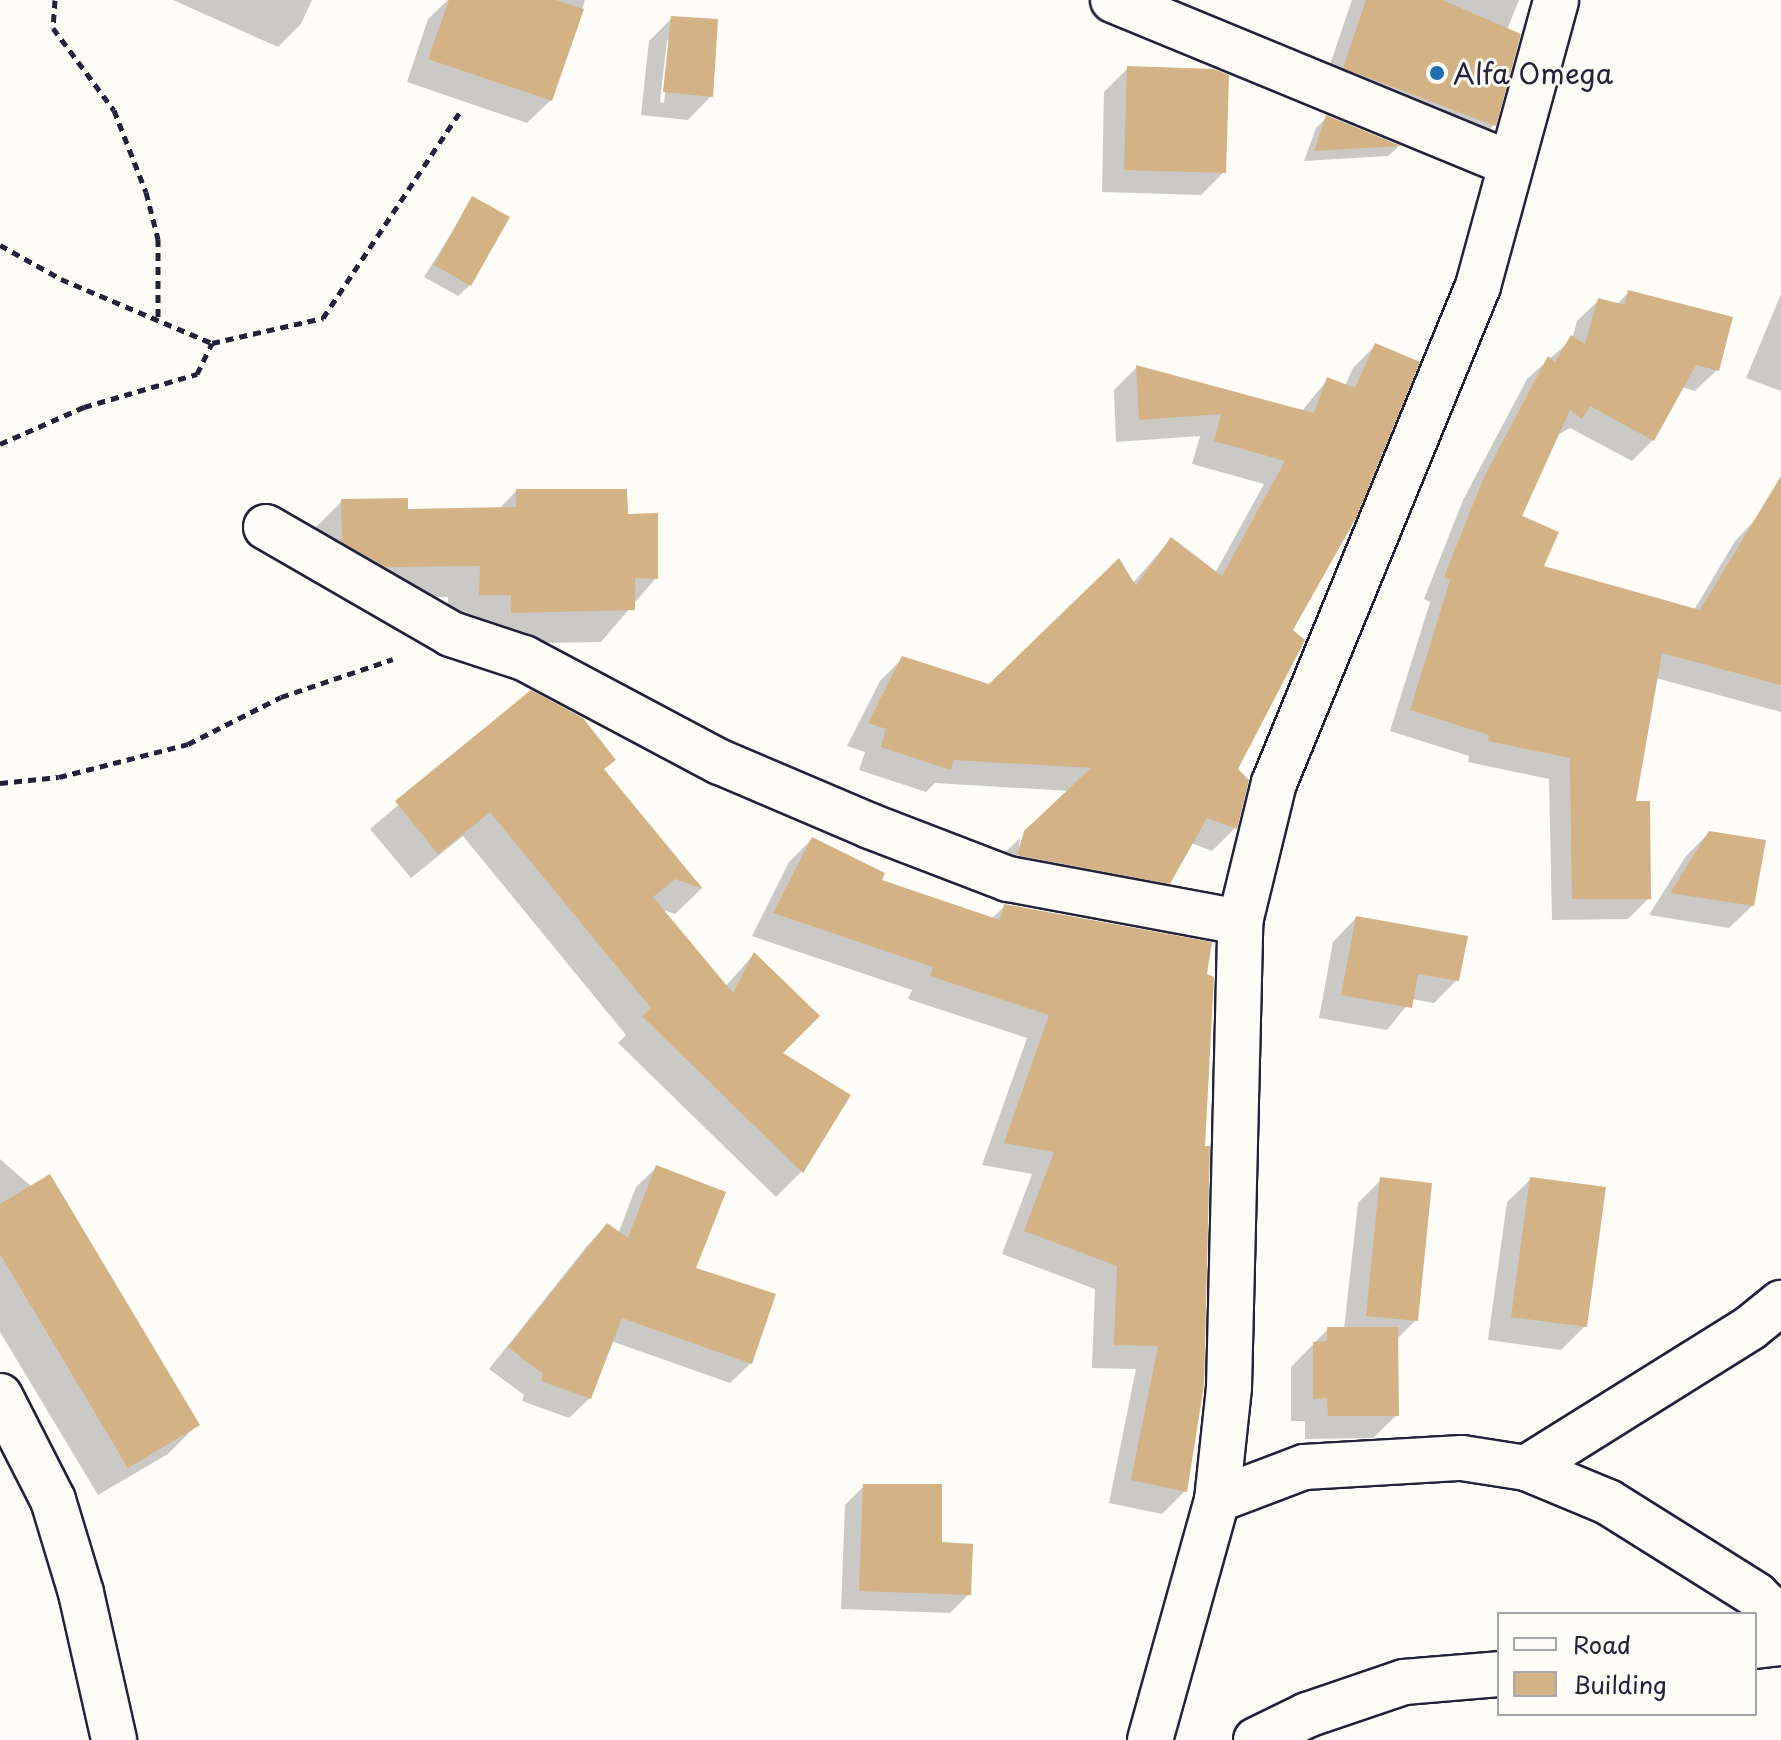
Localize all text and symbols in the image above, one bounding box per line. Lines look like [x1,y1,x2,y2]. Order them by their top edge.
place label: Alfa Omega [1453,56,1616,90]
marker: Alfa Omega [1428,64,1446,82]
legend [1497,1612,1757,1716]
text: Road [1573,1626,1631,1662]
text: Building [1573,1666,1667,1702]

